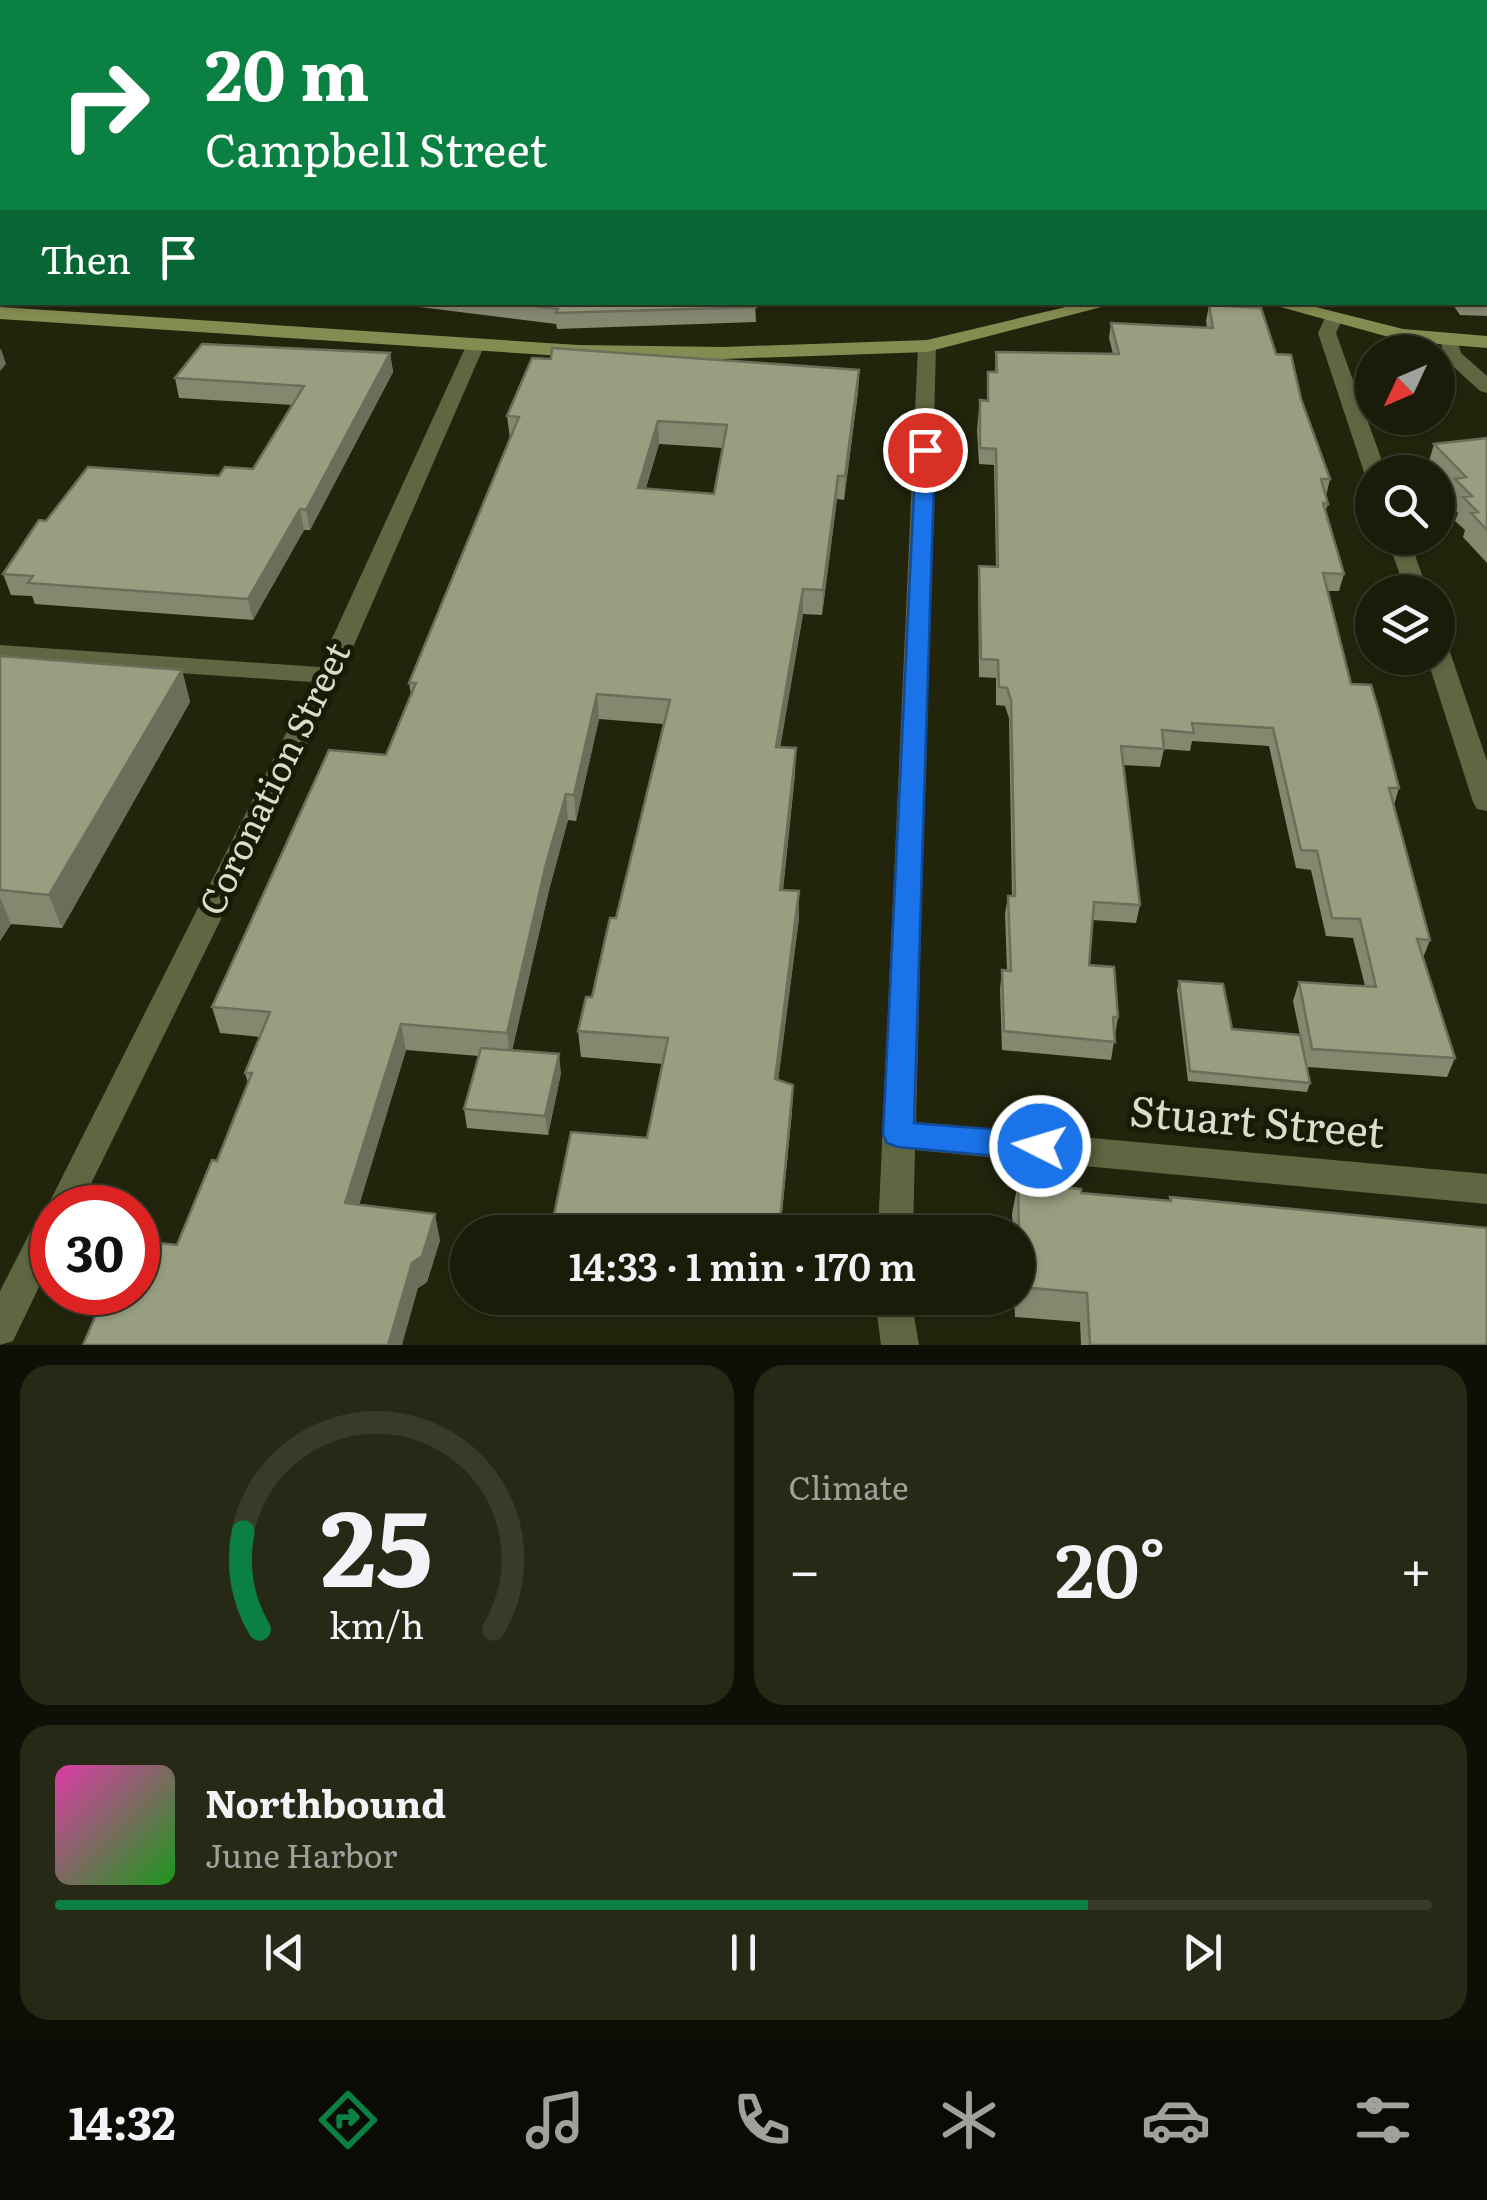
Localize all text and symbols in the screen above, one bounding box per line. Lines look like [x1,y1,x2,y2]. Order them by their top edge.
text: 20 m [205,19,370,123]
icon: right [40,40,170,170]
text: Campbell Street [205,114,547,181]
text: Then [40,229,131,286]
icon: arrive [151,230,206,285]
north arrow [1355,335,1455,435]
map controls [1355,335,1455,675]
pin [883,408,968,493]
icon: arrive [898,423,953,478]
button: search [1355,455,1455,555]
button: layers [1355,575,1455,675]
street label: Coronation Street [184,632,361,923]
street label: Stuart Street [1127,1077,1387,1161]
position arrow [988,1094,1092,1198]
speed limit sign: 30 [30,1185,160,1315]
text: 14:33 · 1 min · 170 m [569,1236,916,1293]
text: Climate [789,1462,909,1510]
text: 25 [321,1465,433,1619]
text: 20° [1055,1510,1165,1621]
text: − [789,1526,821,1608]
text: + [1400,1526,1432,1608]
text: km/h [329,1597,424,1650]
text: Northbound [205,1773,446,1830]
text: June Harbor [205,1830,397,1878]
icon: previous [257,1925,312,1980]
icon: pause [716,1925,771,1980]
icon: next [1175,1925,1230,1980]
icon: directions [313,2085,383,2155]
icon: music [520,2085,590,2155]
icon: phone [727,2085,797,2155]
icon: climate [934,2085,1004,2155]
icon: car [1141,2085,1211,2155]
icon: filters [1348,2085,1418,2155]
text: 14:32 [69,2087,176,2154]

